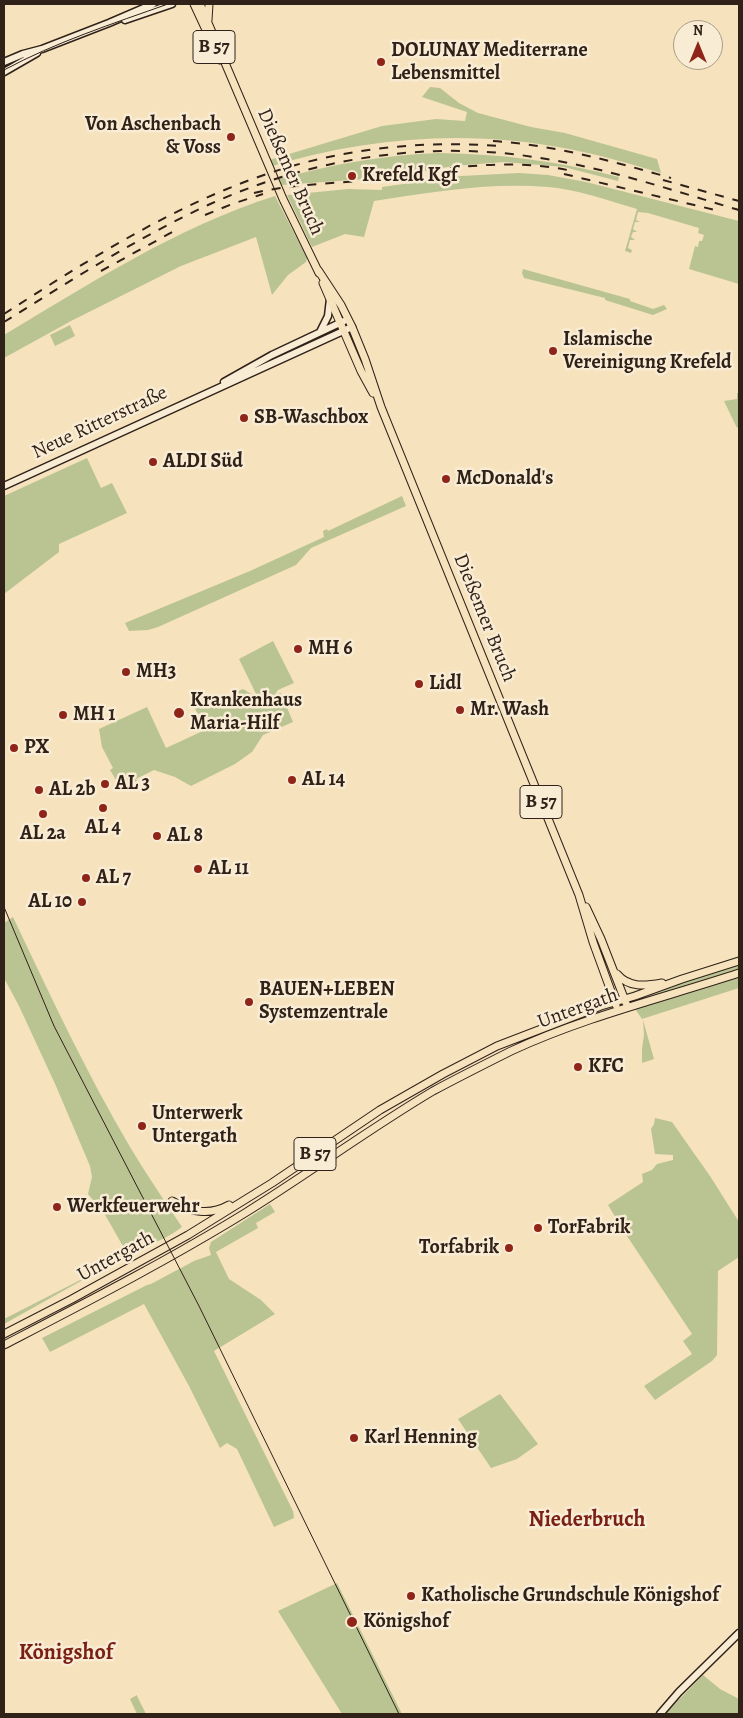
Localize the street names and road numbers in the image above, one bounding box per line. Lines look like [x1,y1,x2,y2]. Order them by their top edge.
road number: B 57 [193,31,235,64]
street label: Dießemer Bruch [251,105,329,239]
street label: Neue Ritterstraße [29,381,171,465]
street label: Dießemer Bruch [447,550,521,686]
road number: B 57 [520,786,562,819]
street label: Untergath [535,983,621,1035]
road number: B 57 [294,1138,336,1170]
street label: Untergath [74,1226,158,1288]

